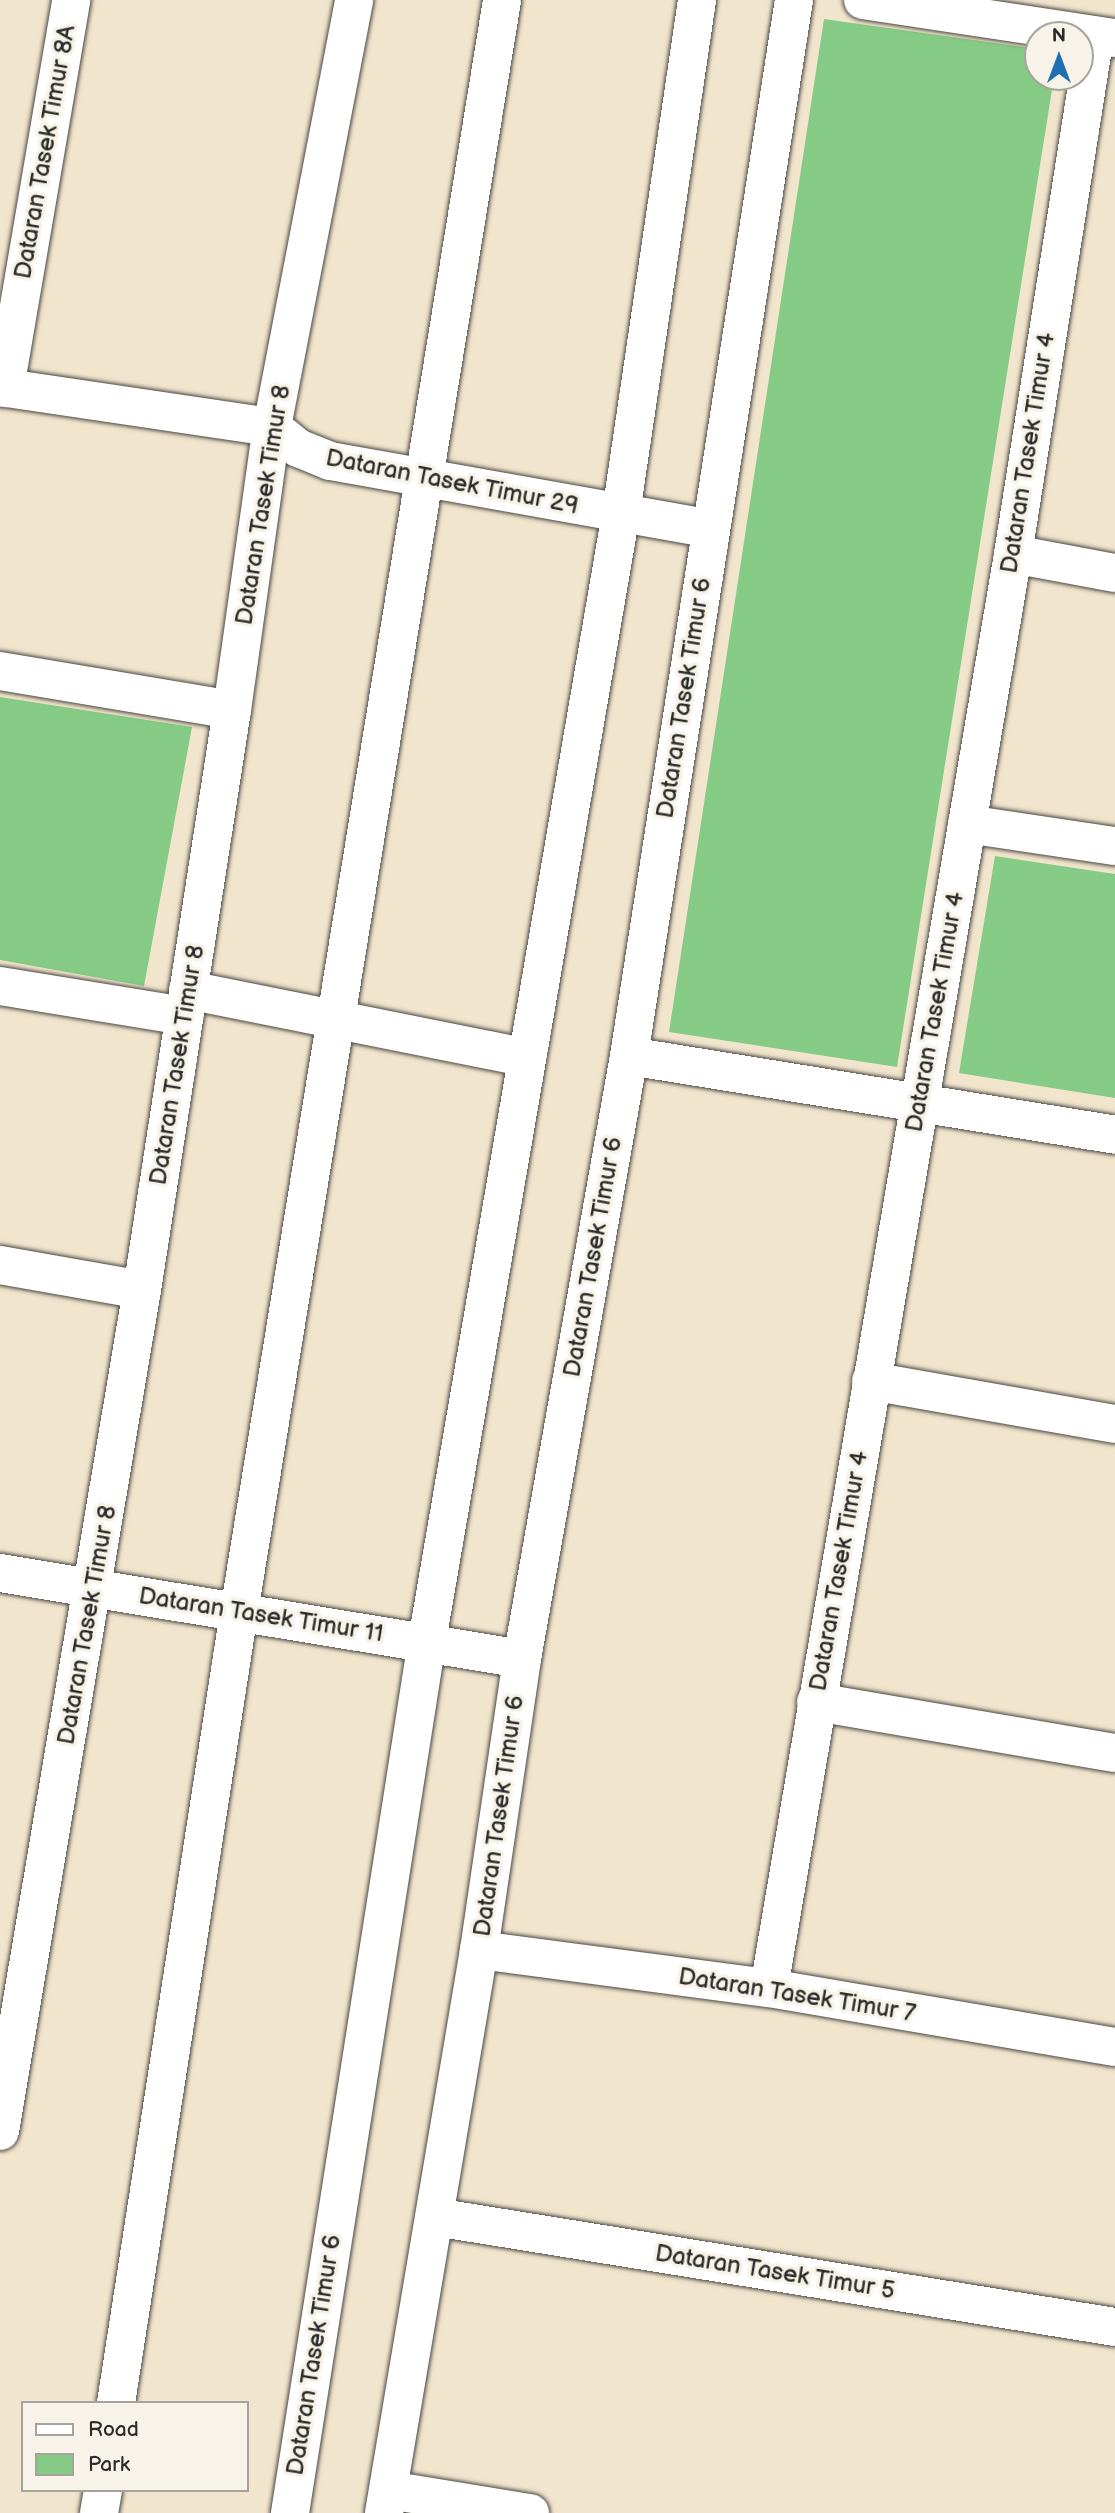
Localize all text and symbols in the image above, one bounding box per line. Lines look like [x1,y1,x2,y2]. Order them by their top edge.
north arrow [1024,21,1094,91]
street label: Dataran Tasek Timur 8A [8,22,82,282]
text: N [1052,25,1066,48]
street label: Dataran Tasek Timur 4 [995,330,1061,576]
street label: Dataran Tasek Timur 8 [230,382,296,628]
street label: Dataran Tasek Timur 29 [323,443,581,521]
street label: Dataran Tasek Timur 6 [651,575,717,821]
street label: Dataran Tasek Timur 4 [900,889,970,1135]
street label: Dataran Tasek Timur 8 [144,942,210,1188]
street label: Dataran Tasek Timur 6 [558,1134,628,1380]
street label: Dataran Tasek Timur 4 [804,1448,874,1694]
street label: Dataran Tasek Timur 8 [52,1502,122,1748]
street label: Dataran Tasek Timur 11 [136,1581,386,1649]
street label: Dataran Tasek Timur 6 [468,1693,530,1939]
street label: Dataran Tasek Timur 7 [675,1962,919,2028]
street label: Dataran Tasek Timur 6 [281,2232,347,2478]
street label: Dataran Tasek Timur 5 [652,2239,898,2305]
legend [21,2401,248,2492]
text: Road [88,2417,139,2442]
text: Park [88,2452,130,2477]

